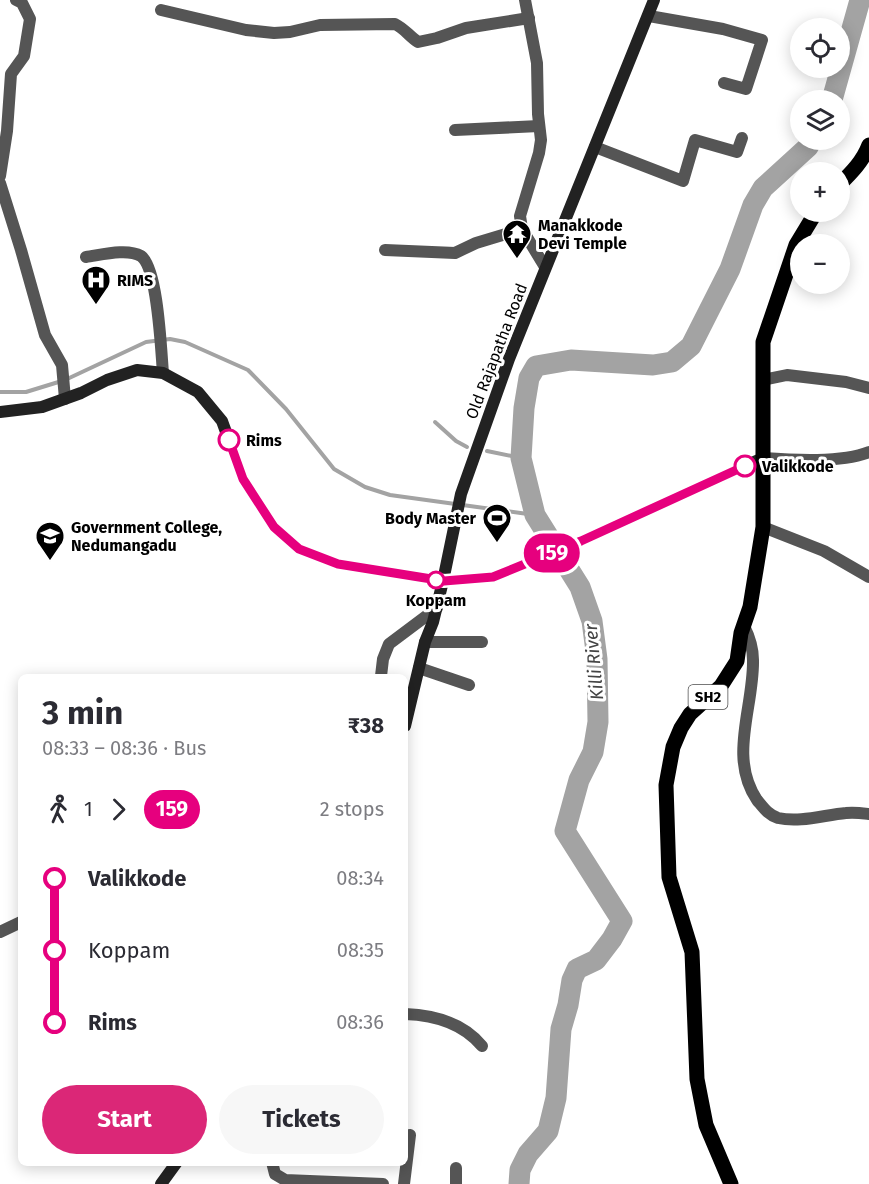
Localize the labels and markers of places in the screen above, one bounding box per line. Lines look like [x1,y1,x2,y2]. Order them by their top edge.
place label: Manakkode Devi Temple [538,216,627,253]
temple icon: Manakkode Devi Temple [501,218,533,260]
hospital icon: RIMS [80,264,112,306]
place label: RIMS [117,271,153,290]
marker: Rims [218,429,240,451]
place label: Rims [246,431,282,450]
marker: Valikkode [734,455,756,477]
place label: Valikkode [761,457,834,476]
sports icon: Body Master [481,502,513,544]
place label: Body Master [385,509,477,528]
place label: Government College, Nedumangadu [71,518,222,555]
school or university icon: Government College, Nedumangadu [34,520,66,562]
marker: Koppam [427,571,445,589]
place label: Koppam [406,591,466,610]

